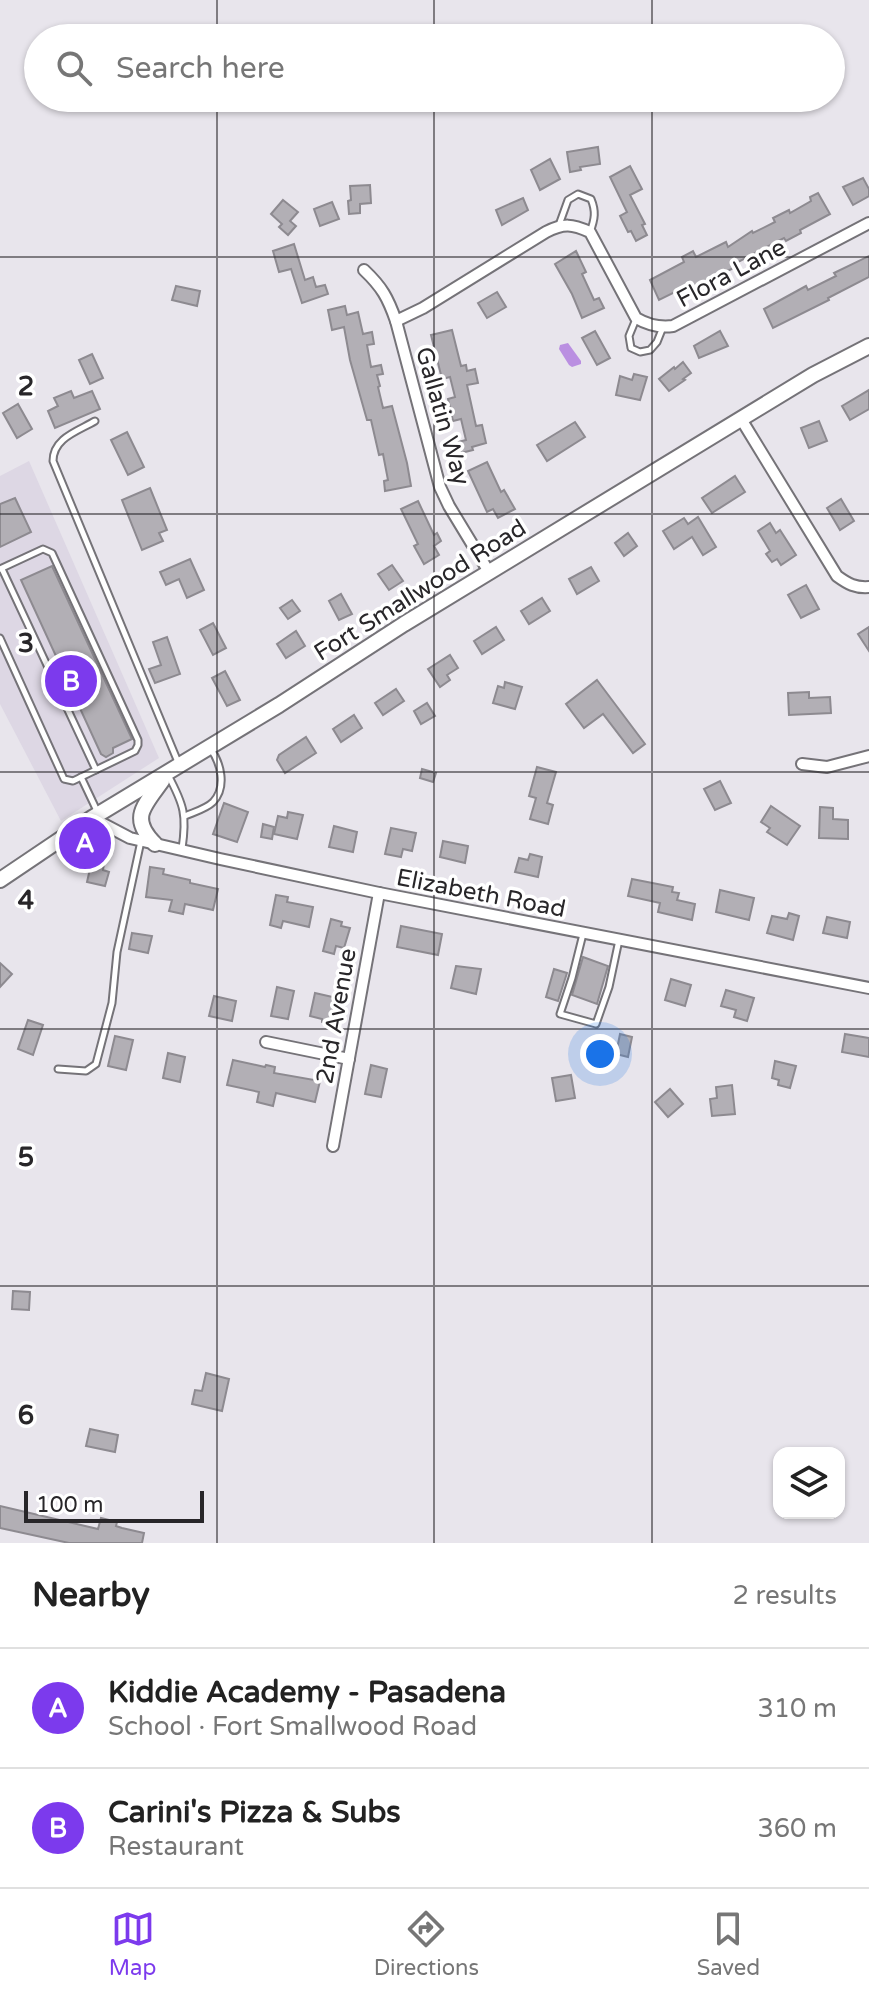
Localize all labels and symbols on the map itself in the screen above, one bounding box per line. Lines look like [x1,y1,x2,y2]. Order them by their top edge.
street label: Flora Lane [672,233,791,314]
street label: Gallatin Way [409,344,476,489]
text: 2 [18,371,34,402]
street label: Fort Smallwood Road [309,513,532,668]
text: 3 [18,628,34,659]
pin: B [45,651,97,711]
pin: A [59,813,111,873]
street label: Elizabeth Road [394,863,568,924]
text: 4 [18,885,34,916]
street label: 2nd Avenue [310,946,363,1086]
your location [580,1034,620,1074]
text: 5 [18,1142,34,1173]
text: 6 [18,1400,34,1431]
scale bar [24,1487,204,1523]

